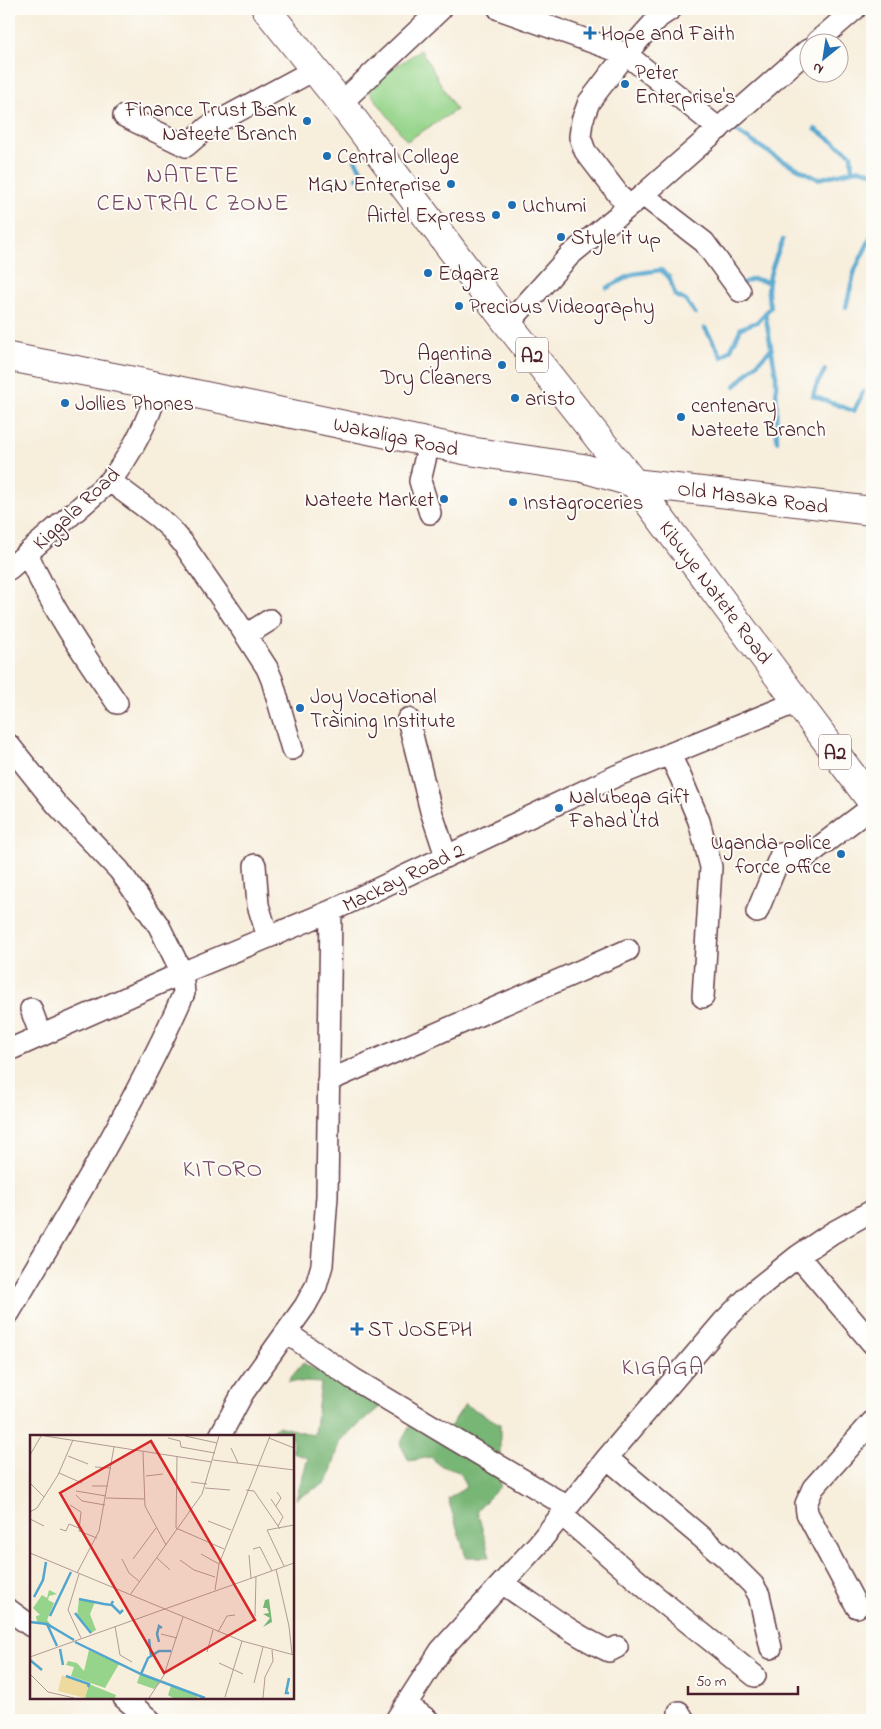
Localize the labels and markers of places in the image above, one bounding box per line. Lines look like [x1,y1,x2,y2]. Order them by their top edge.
place label: Hope and Faith [601,20,735,50]
marker: Hope and Faith [583,26,597,40]
place label: Peter Enterprise's [635,59,736,113]
marker: Peter Enterprise's [619,78,631,90]
place label: Finance Trust Bank Nateete Branch [124,96,298,150]
marker: Finance Trust Bank Nateete Branch [301,115,313,127]
place label: Central College [337,143,460,175]
marker: Central College [321,150,333,162]
place label: MGN Enterprise [308,171,442,201]
marker: MGN Enterprise [445,178,457,190]
place label: Uchumi [522,192,587,222]
marker: Uchumi [506,199,518,211]
place label: Airtel Express [367,202,486,232]
marker: Airtel Express [490,209,502,221]
place label: Style it up [571,224,661,256]
marker: Style it up [555,231,567,243]
place label: Edgarz [438,260,499,292]
marker: Edgarz [422,267,434,279]
place label: Precious Videography [469,293,654,325]
marker: Precious Videography [453,300,465,312]
place label: Agentina Dry Cleaners [379,340,492,396]
marker: Agentina Dry Cleaners [496,359,508,371]
place label: aristo [525,385,575,415]
place label: Jollies Phones [75,390,194,420]
marker: aristo [509,392,521,404]
place label: centenary Nateete Branch [691,392,826,446]
marker: Jollies Phones [59,397,71,409]
marker: centenary Nateete Branch [675,411,687,423]
place label: Nateete Market [305,486,434,516]
place label: Instagroceries [523,489,643,521]
marker: Nateete Market [438,493,450,505]
marker: Instagroceries [507,496,519,508]
place label: Joy Vocational Training Institute [310,683,456,739]
marker: Joy Vocational Training Institute [294,702,306,714]
place label: Nalubega Gift Fahad Ltd [568,783,689,837]
marker: Nalubega Gift Fahad Ltd [553,802,565,814]
place label: Uganda police force office [710,829,832,883]
marker: Uganda police force office [835,848,847,860]
place label: ST JOSEPH [368,1316,472,1346]
marker: ST JOSEPH [350,1322,364,1336]

